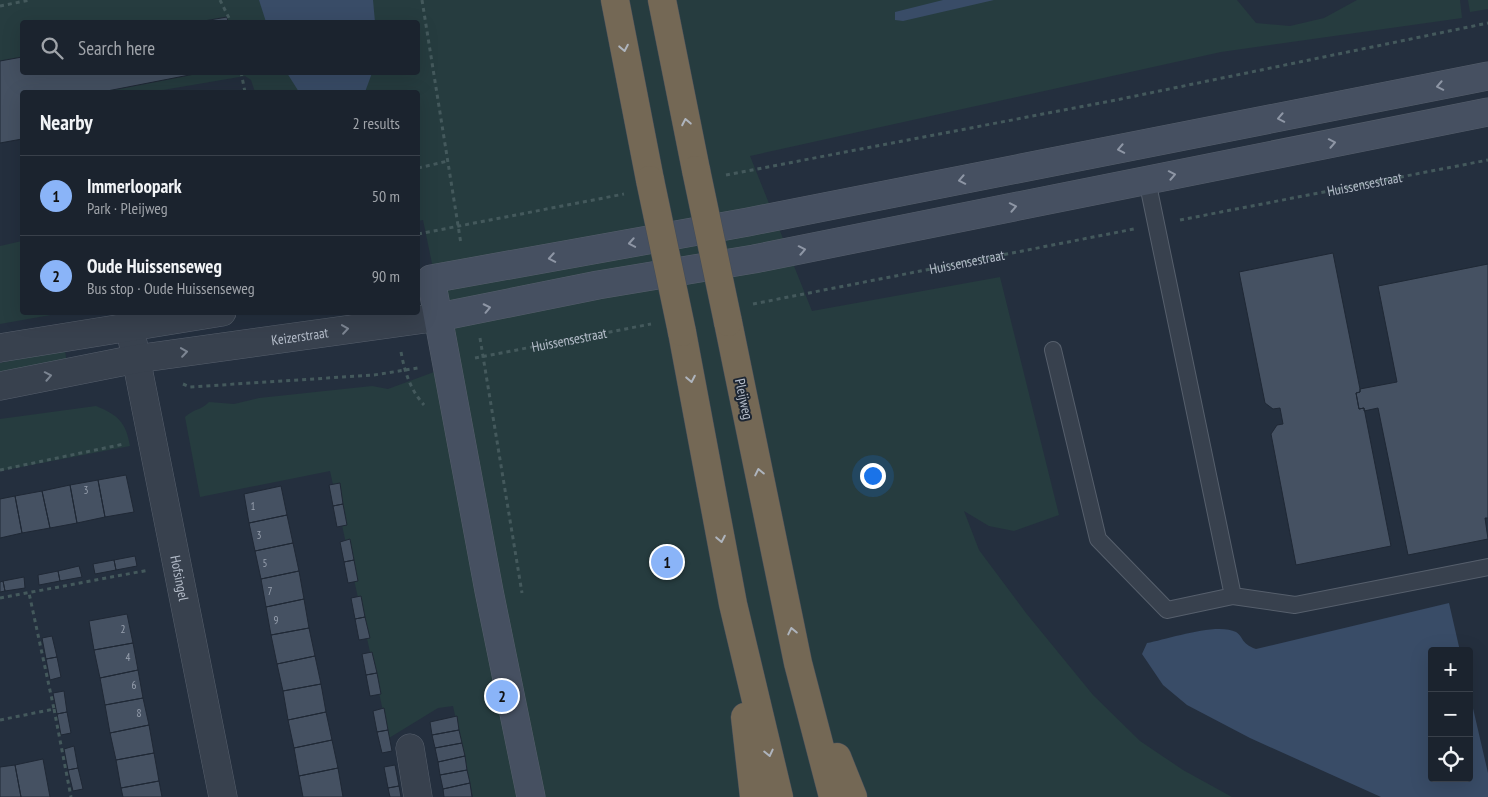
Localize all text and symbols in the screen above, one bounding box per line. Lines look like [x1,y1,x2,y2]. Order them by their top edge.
search box [20,20,420,75]
icon: search [38,34,66,62]
text: Search here [78,36,155,60]
one-way arrow [618,43,629,52]
one-way arrow [1436,80,1445,90]
text: Nearby [40,109,93,136]
one-way arrow [1276,112,1285,122]
text: 2 results [353,113,400,133]
one-way arrow [682,118,692,127]
one-way arrow [1327,139,1336,149]
one-way arrow [1117,143,1126,153]
street label: Huissensestraat [1325,168,1404,200]
one-way arrow [1168,171,1177,181]
text: Immerloopark [87,174,182,198]
one-way arrow [957,174,966,185]
text: 1 [52,186,60,206]
text: 50 m [372,186,400,206]
text: Park · Pleijweg [87,198,168,218]
one-way arrow [1009,203,1017,213]
one-way arrow [627,238,636,248]
one-way arrow [798,245,807,255]
street label: Huissensestraat [928,246,1006,278]
one-way arrow [547,252,556,262]
text: Oude Huissenseweg [87,254,222,278]
text: 2 [52,266,60,286]
text: 90 m [372,266,400,286]
text: Bus stop · Oude Huissenseweg [87,278,255,298]
one-way arrow [482,303,491,314]
street label: Keizerstraat [270,323,330,349]
street label: Huissensestraat [530,324,608,356]
one-way arrow [341,325,349,335]
one-way arrow [180,347,188,358]
one-way arrow [43,372,52,382]
one-way arrow [685,375,696,384]
street label: Pleijweg [731,377,757,421]
your location [860,463,886,489]
one-way arrow [754,467,765,476]
house number: 3 [84,483,89,497]
house number: 1 [251,499,256,513]
house number: 3 [257,528,262,542]
one-way arrow [715,535,726,544]
pin: 1 [651,543,683,581]
street label: Hofsingel [166,554,193,603]
house number: 5 [263,556,268,570]
house number: 7 [268,584,273,598]
house number: 9 [274,613,279,627]
house number: 2 [121,622,126,636]
one-way arrow [787,626,798,635]
map controls [1428,647,1473,782]
button: + [1428,647,1473,692]
house number: 4 [126,650,131,664]
pin: 2 [486,677,518,715]
house number: 6 [132,678,137,692]
button: − [1428,692,1473,737]
house number: 8 [137,706,142,720]
button: locate [1428,737,1473,782]
one-way arrow [763,749,773,757]

